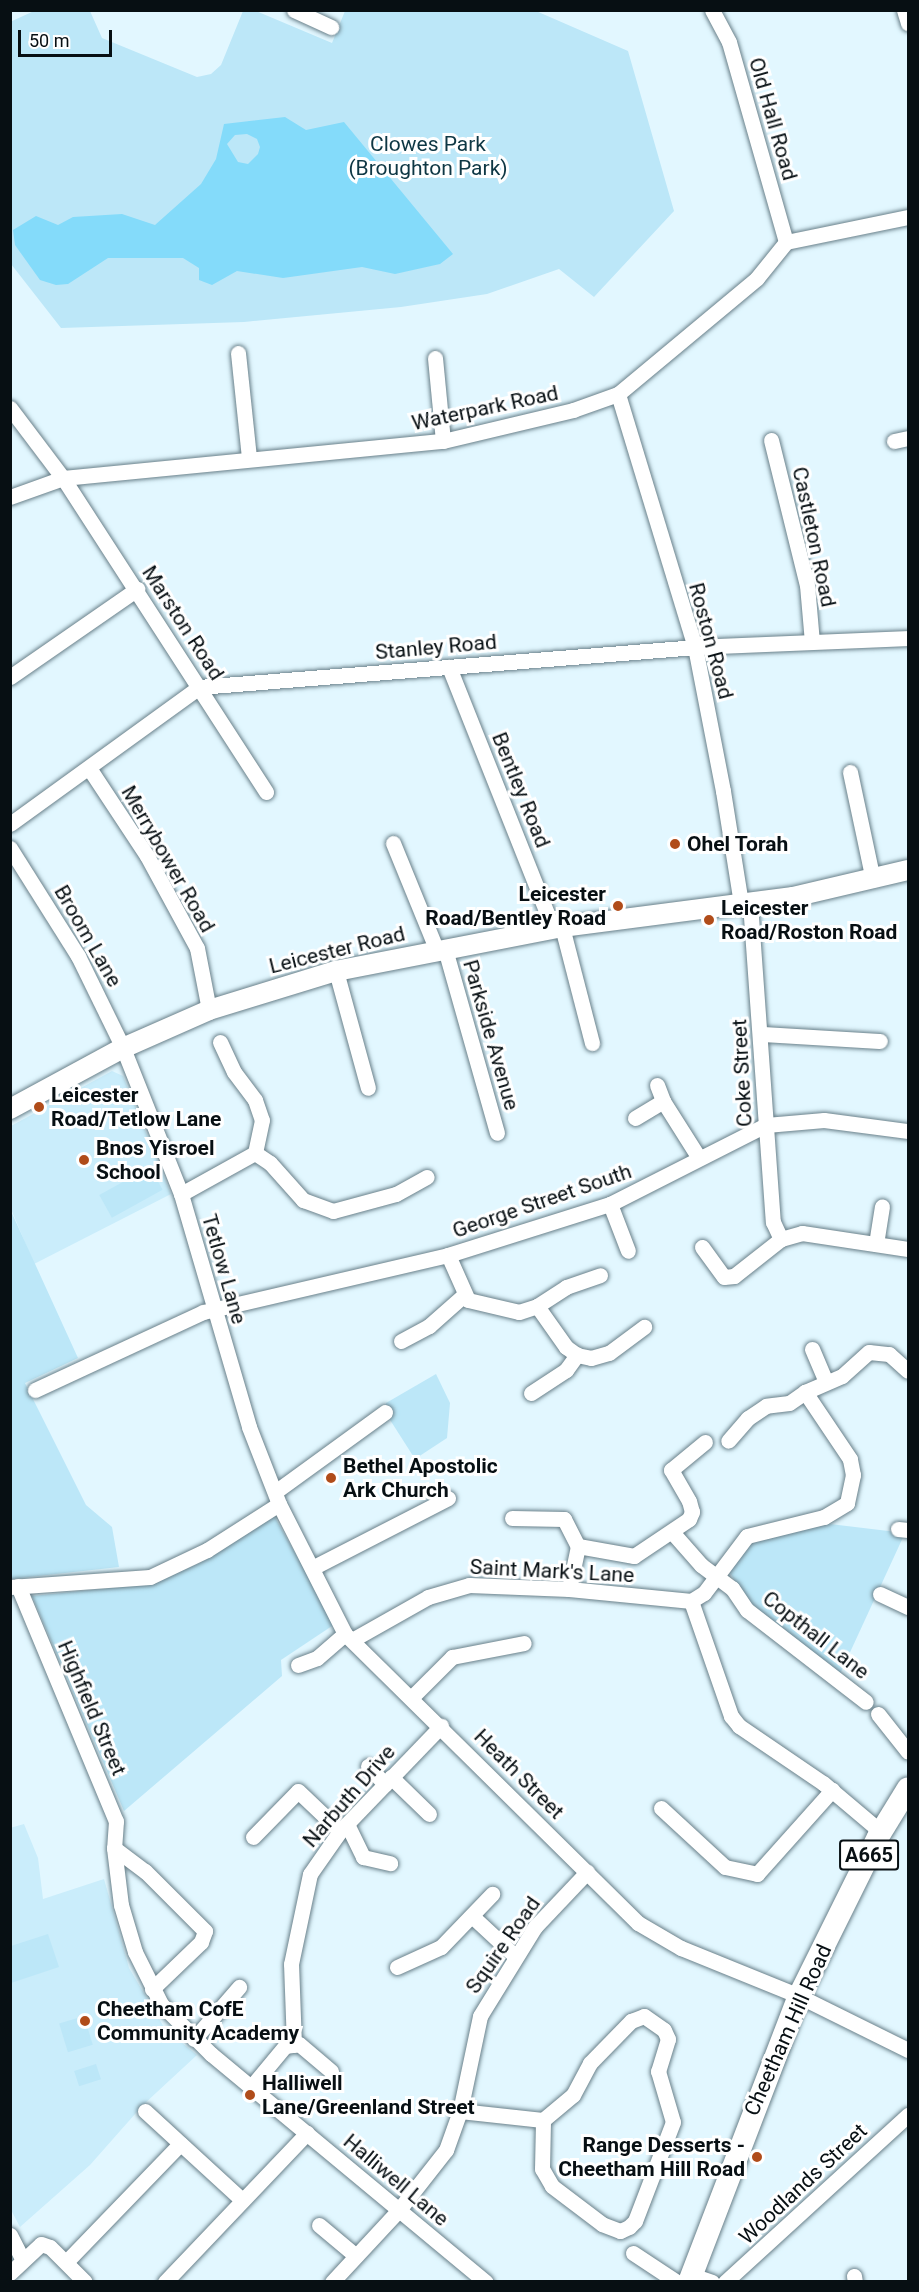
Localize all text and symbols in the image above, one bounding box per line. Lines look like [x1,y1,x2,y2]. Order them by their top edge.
scale bar [21,18,116,56]
text: 50 m [29,30,69,51]
street label: Old Hall Road [743,55,803,183]
park label: Clowes Park (Broughton Park) [348,131,508,181]
street label: Waterpark Road [409,380,561,436]
street label: Castleton Road [787,465,841,609]
street label: Marston Road [137,561,229,685]
street label: Roston Road [683,580,739,702]
street label: Stanley Road [374,629,498,665]
street label: Bentley Road [486,729,556,851]
street label: Merrybower Road [116,781,220,937]
place label: Ohel Torah [687,831,789,857]
marker: Ohel Torah [668,837,682,851]
street label: Broom Lane [49,881,127,991]
place label: Leicester Road/Bentley Road [425,881,606,931]
place label: Leicester Road/Roston Road [721,895,897,945]
marker: Leicester Road/Bentley Road [611,899,625,913]
marker: Leicester Road/Roston Road [702,913,716,927]
street label: Leicester Road [267,921,407,979]
street label: Parkside Avenue [458,957,524,1113]
street label: Coke Street [727,1018,757,1128]
place label: Leicester Road/Tetlow Lane [51,1082,221,1132]
marker: Leicester Road/Tetlow Lane [32,1100,46,1114]
place label: Bnos Yisroel School [96,1135,215,1185]
marker: Bnos Yisroel School [77,1153,91,1167]
street label: George Street South [449,1159,635,1243]
street label: Tetlow Lane [196,1211,252,1327]
place label: Bethel Apostolic Ark Church [343,1453,498,1503]
marker: Bethel Apostolic Ark Church [324,1471,338,1485]
street label: Saint Mark's Lane [469,1554,635,1588]
street label: Copthall Lane [758,1586,874,1684]
street label: Highfield Street [52,1637,132,1779]
street label: Heath Street [469,1724,569,1824]
street label: Narbuth Drive [298,1740,400,1852]
road number: A665 [839,1838,899,1872]
street label: Squire Road [460,1892,546,1998]
street label: Cheetham Hill Road [739,1941,837,2119]
place label: Cheetham CofE Community Academy [97,1996,299,2046]
marker: Cheetham CofE Community Academy [78,2014,92,2028]
place label: Halliwell Lane/Greenland Street [262,2070,475,2120]
marker: Halliwell Lane/Greenland Street [243,2088,257,2102]
street label: Woodlands Street [734,2118,872,2250]
street label: Halliwell Lane [338,2129,454,2231]
place label: Range Desserts - Cheetham Hill Road [558,2132,745,2182]
marker: Range Desserts - Cheetham Hill Road [750,2150,764,2164]

